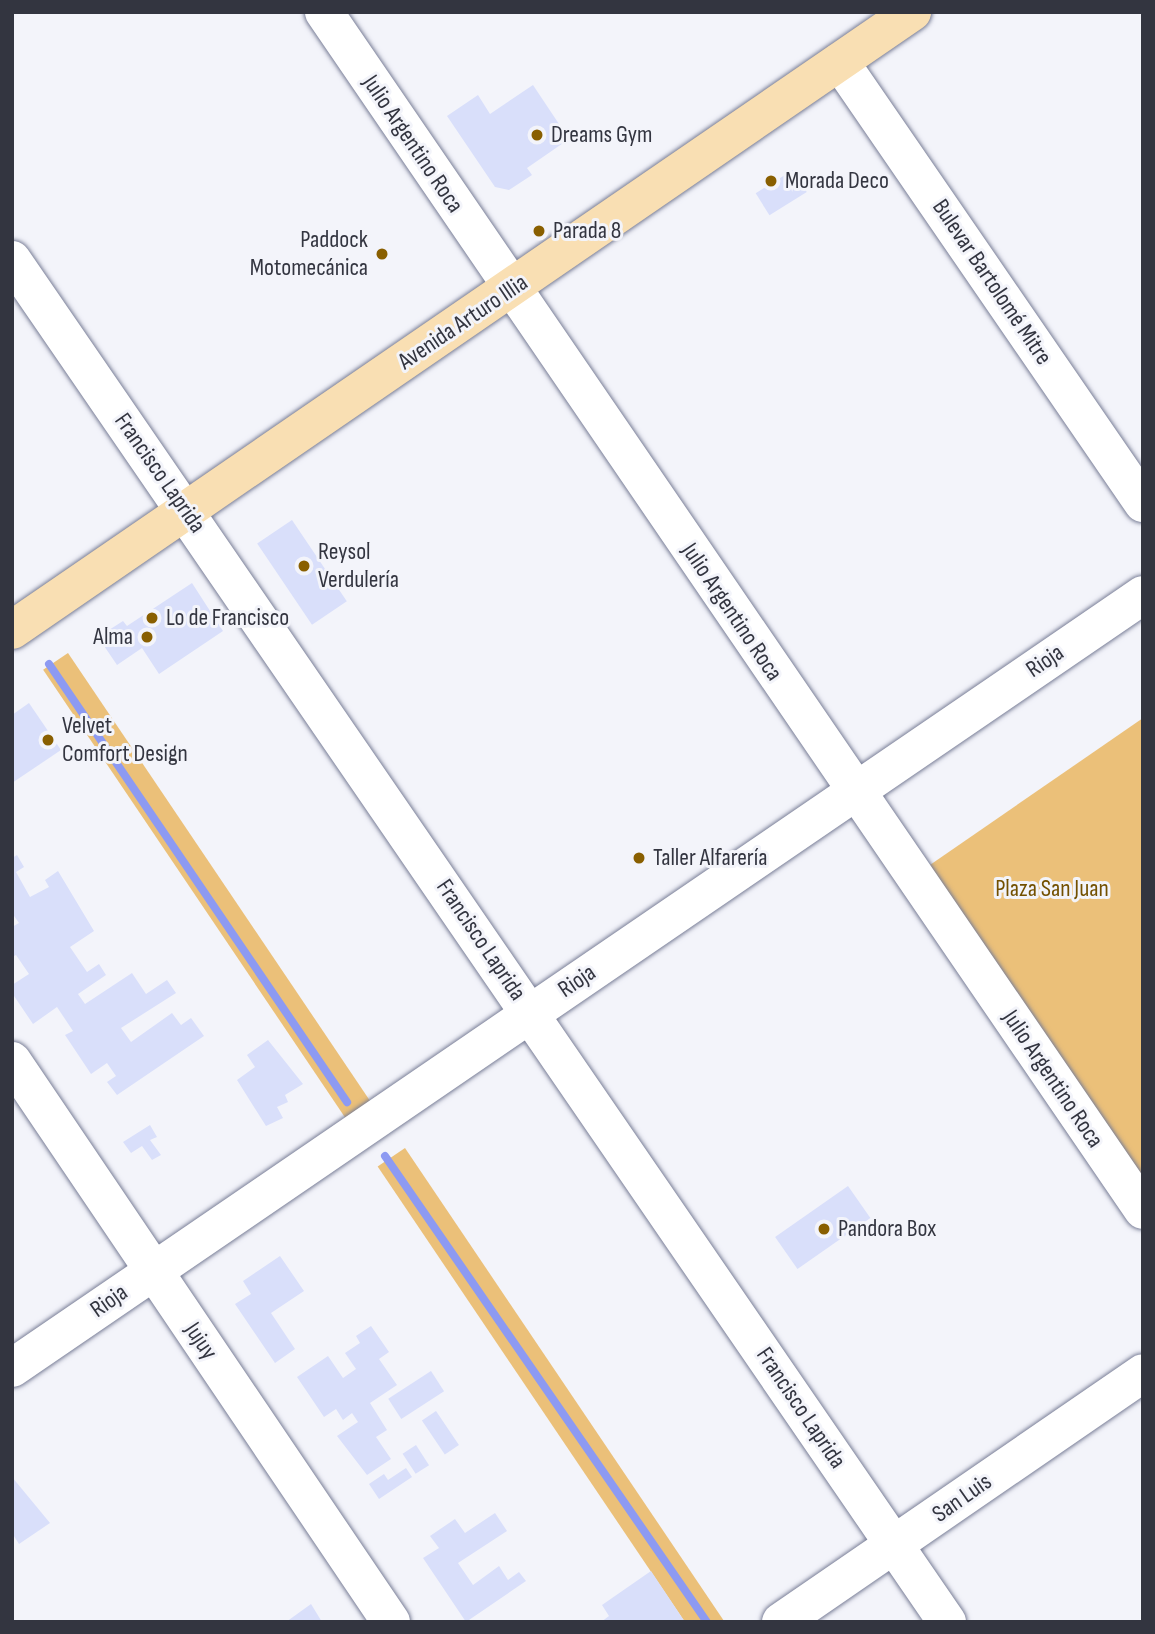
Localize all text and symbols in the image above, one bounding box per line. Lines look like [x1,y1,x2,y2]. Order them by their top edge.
street label: Julio Argentino Roca [356,70,470,218]
place label: Dreams Gym [551,121,652,149]
marker: Dreams Gym [529,127,545,143]
place label: Morada Deco [785,167,889,195]
marker: Morada Deco [763,173,779,189]
street label: Bulevar Bartolomé Mitre [926,194,1058,370]
place label: Parada 8 [553,217,621,245]
marker: Parada 8 [531,223,547,239]
place label: Paddock Motomecánica [250,226,368,282]
marker: Paddock Motomecánica [374,246,390,262]
street label: Avenida Arturo Illia [393,268,533,376]
street label: Francisco Laprida [108,408,212,538]
place label: Reysol Verdulería [318,538,399,594]
street label: Julio Argentino Roca [675,538,789,686]
marker: Reysol Verdulería [296,558,312,574]
place label: Lo de Francisco [166,604,289,632]
marker: Lo de Francisco [144,610,160,626]
place label: Alma [93,623,133,651]
marker: Alma [139,629,155,645]
street label: Rioja [1021,638,1069,684]
place label: Velvet Comfort Design [62,712,188,768]
marker: Velvet Comfort Design [40,732,56,748]
place label: Taller Alfarería [653,844,767,872]
marker: Taller Alfarería [631,850,647,866]
street label: Francisco Laprida [430,874,532,1006]
park label: Plaza San Juan [995,875,1109,903]
street label: Rioja [553,958,601,1004]
street label: Julio Argentino Roca [996,1005,1110,1153]
place label: Pandora Box [838,1215,936,1243]
marker: Pandora Box [816,1221,832,1237]
street label: Rioja [85,1278,133,1324]
street label: Jujuy [178,1317,224,1365]
street label: Francisco Laprida [750,1342,852,1474]
street label: San Luis [927,1467,997,1529]

